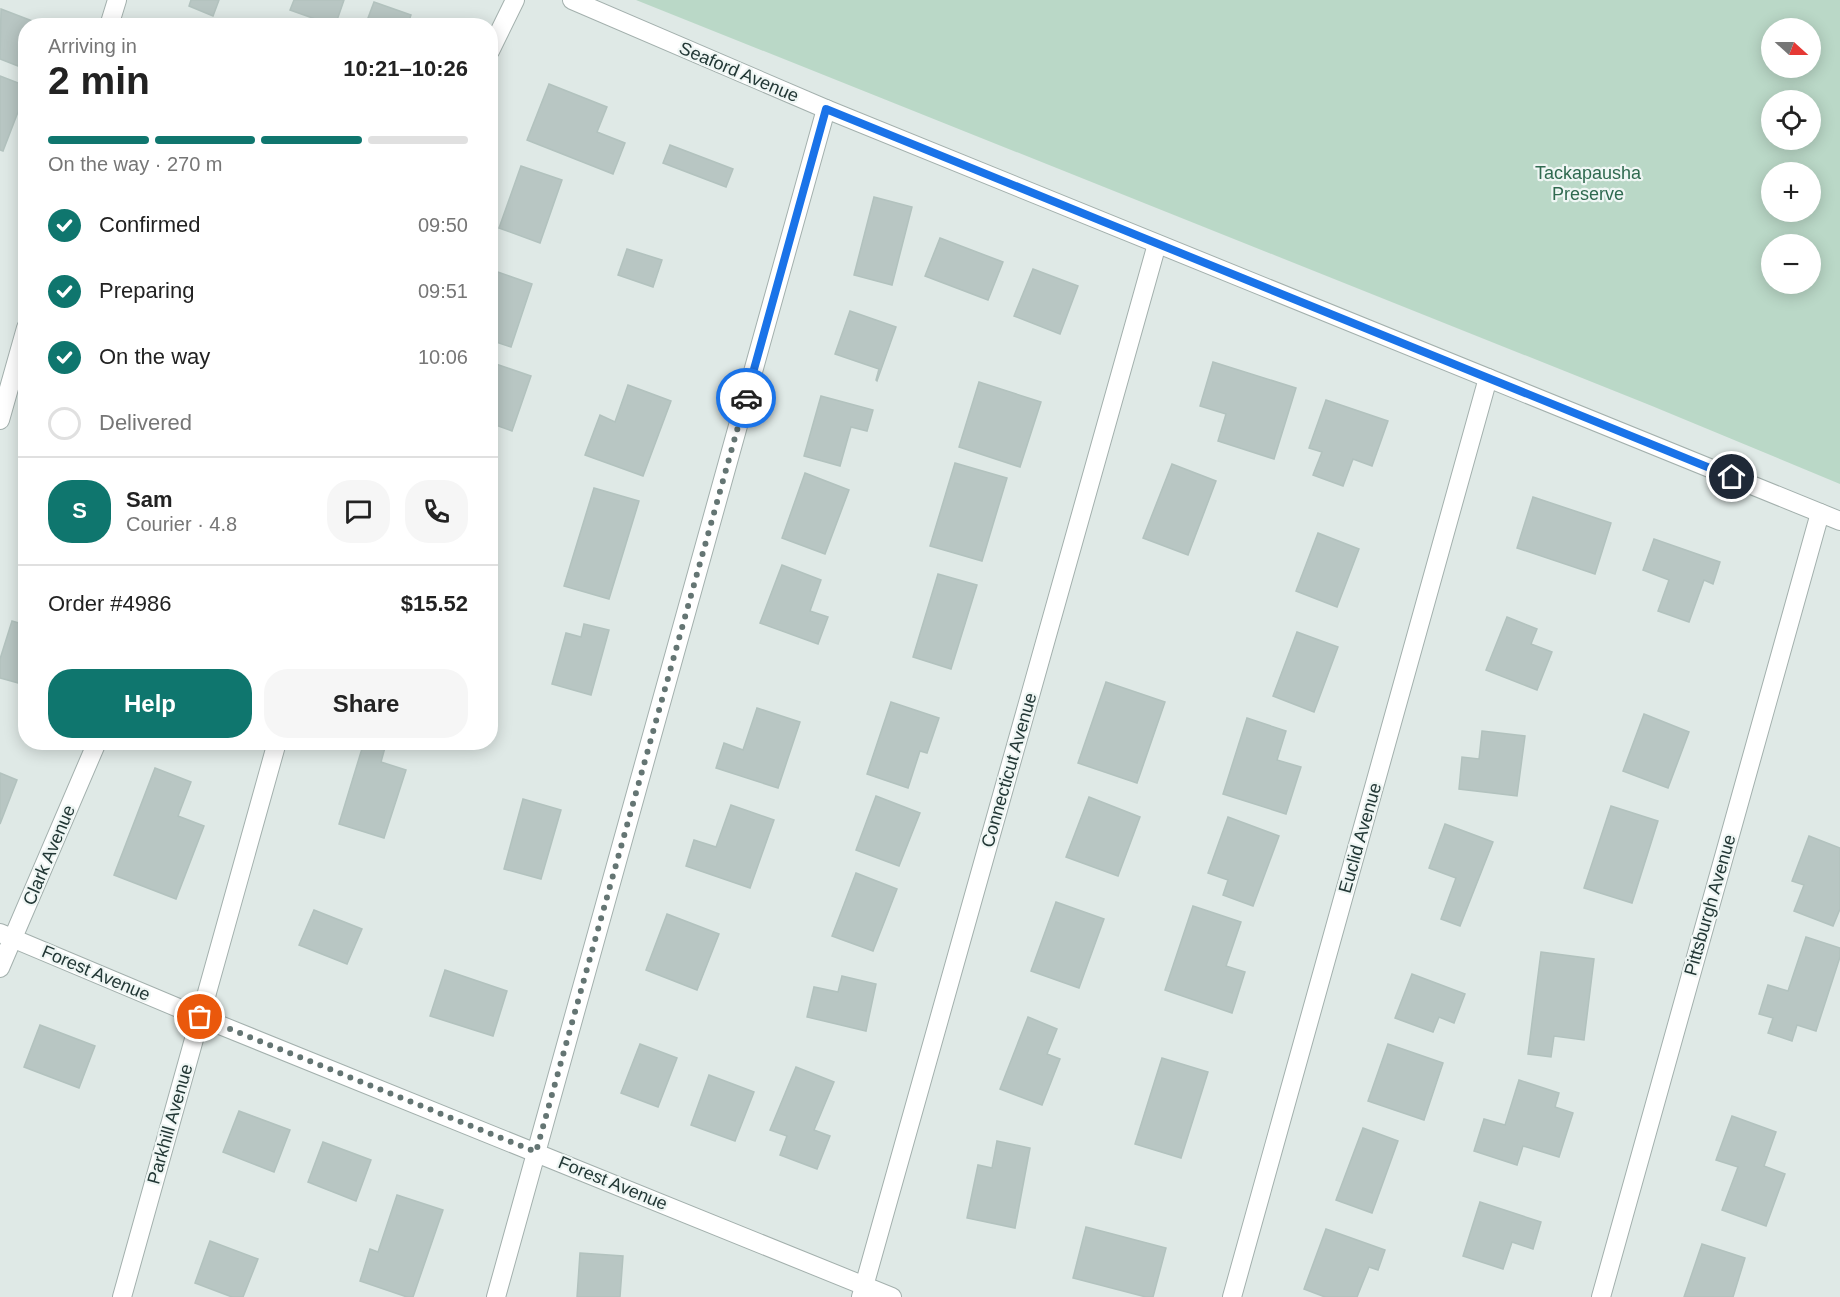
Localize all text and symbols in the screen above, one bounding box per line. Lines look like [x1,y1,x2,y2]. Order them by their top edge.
north arrow [1761,18,1821,78]
map controls [1761,18,1821,294]
text: Arriving in [48,35,137,57]
street label: Seaford Avenue [676,38,802,106]
text: 10:21–10:26 [343,56,468,81]
text: 2 min [48,59,150,102]
button: locate [1761,90,1821,150]
text: On the way · 270 m [48,153,223,175]
button: + [1761,162,1821,222]
park label: Tackapausha Preserve [1535,163,1642,204]
icon: check [48,209,81,242]
text: Confirmed [99,212,200,237]
text: 09:50 [418,214,468,236]
button: − [1761,234,1821,294]
icon: check [48,275,81,308]
text: Preparing [99,278,194,303]
text: 09:51 [418,280,468,302]
icon: check [48,341,81,374]
text: On the way [99,344,210,369]
text: 10:06 [418,346,468,368]
courier [716,368,776,428]
icon: car [730,382,763,415]
text: Delivered [99,410,192,435]
pin [1706,451,1757,502]
icon: home [1715,460,1748,493]
button: chat [327,480,390,543]
button: phone [405,480,468,543]
text: Sam [126,487,172,512]
text: S [72,498,87,523]
text: Courier · 4.8 [126,513,237,535]
text: Order #4986 [48,591,172,616]
text: $15.52 [401,591,468,616]
button: Help [48,669,252,738]
button: Share [264,669,468,738]
street label: Connecticut Avenue [977,690,1041,850]
street label: Euclid Avenue [1335,781,1385,895]
street label: Clark Avenue [19,802,79,908]
street label: Pittsburgh Avenue [1680,832,1740,978]
street label: Forest Avenue [39,941,153,1005]
pin [174,991,225,1042]
icon: bag [183,1000,216,1033]
street label: Parkhill Avenue [143,1062,197,1186]
street label: Forest Avenue [556,1152,670,1214]

